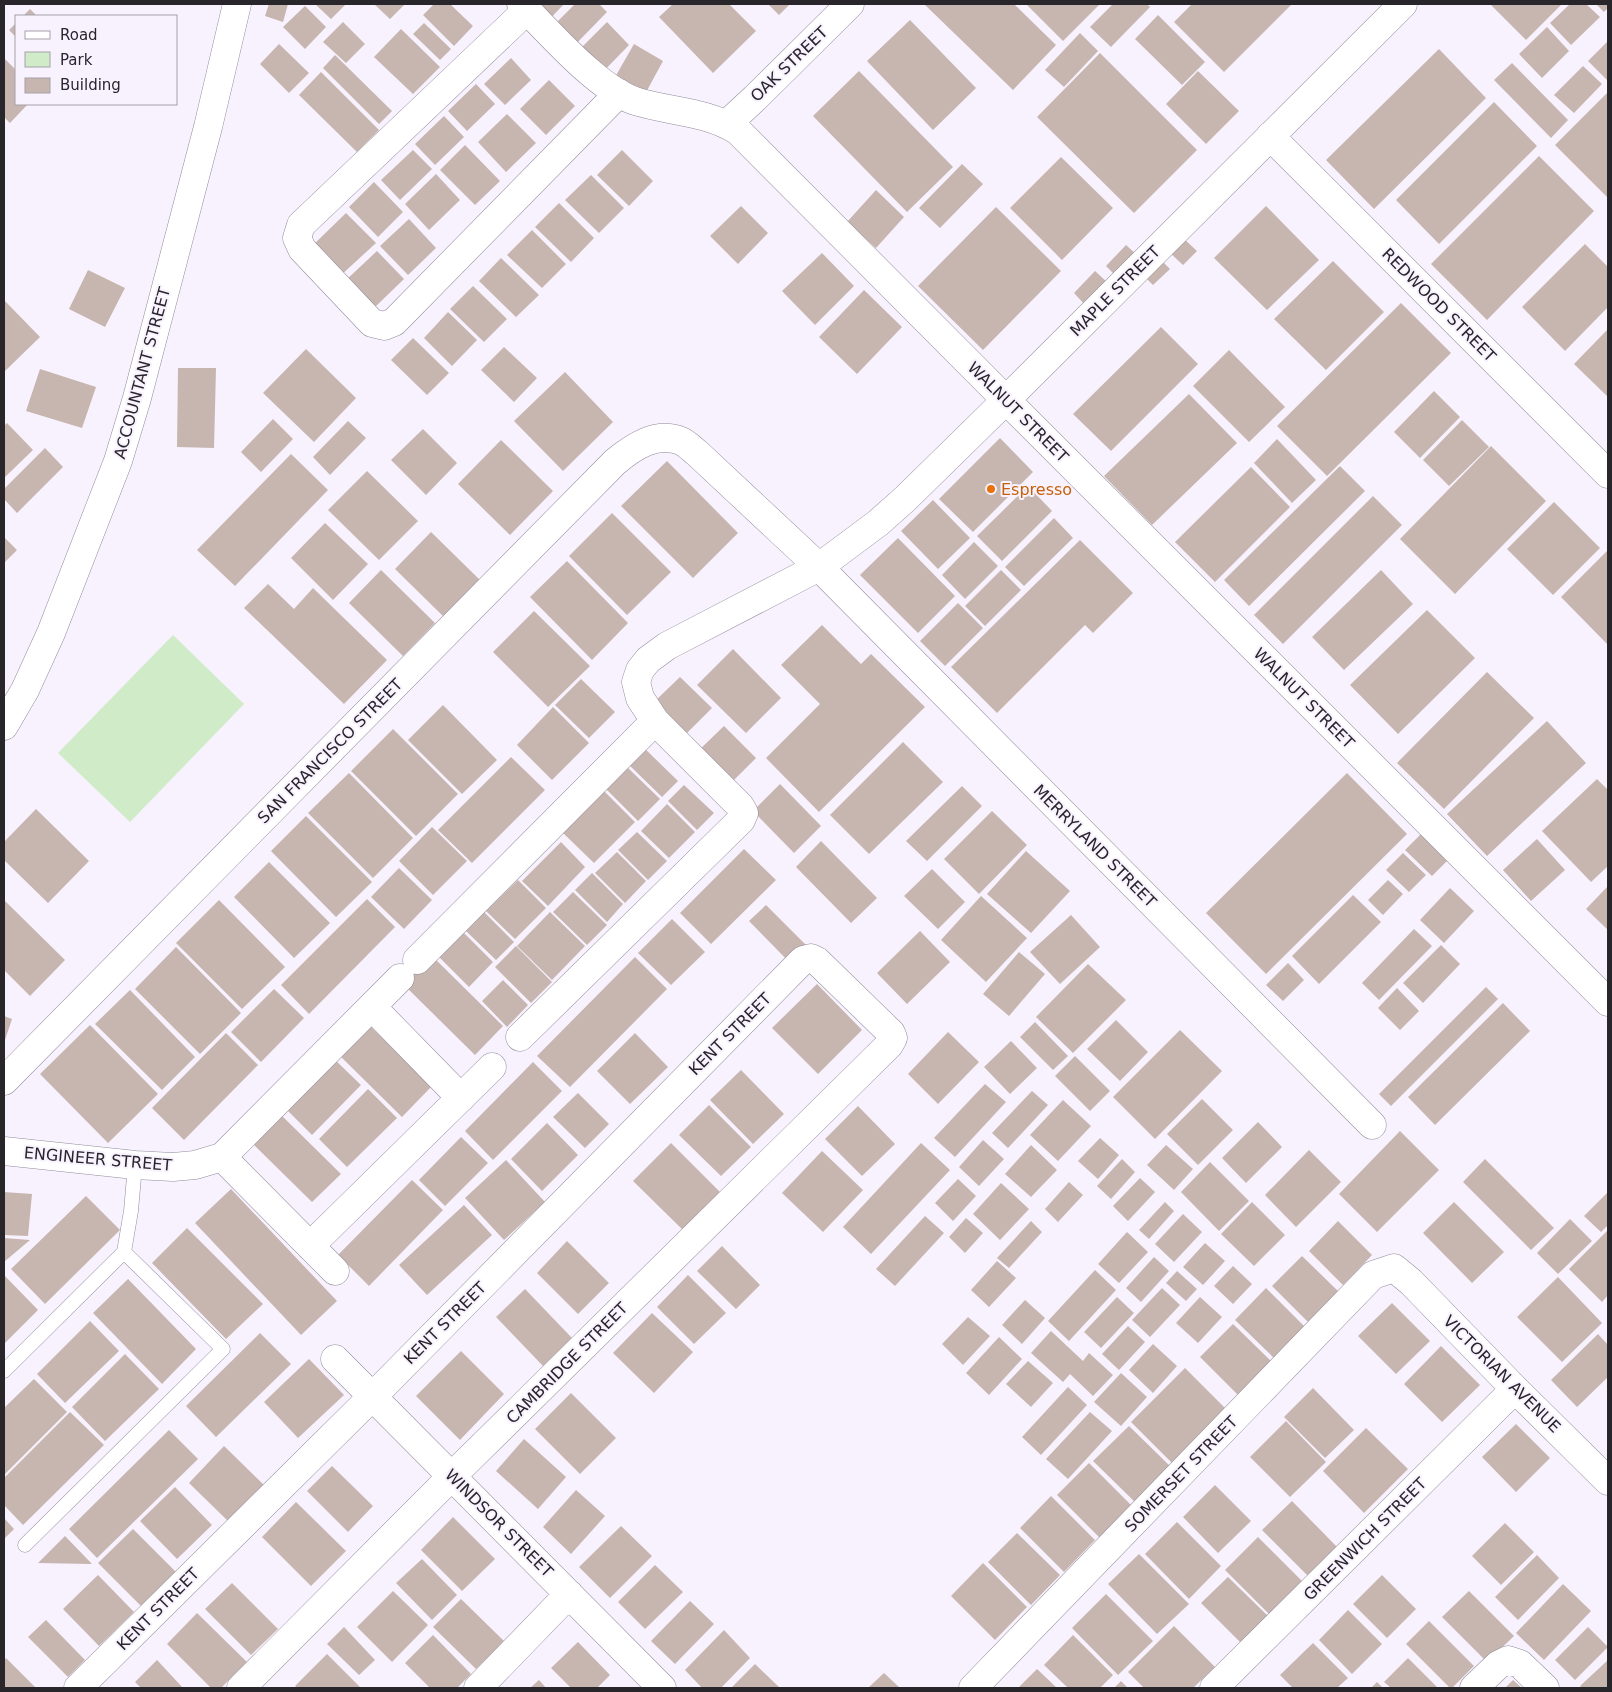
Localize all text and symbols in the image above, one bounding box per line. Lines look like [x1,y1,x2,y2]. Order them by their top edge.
legend [15,15,178,105]
street label: OAK STREET [746,22,832,106]
text: Road [60,26,98,44]
text: Park [60,51,93,69]
text: Building [60,76,121,94]
street label: MAPLE STREET [1066,242,1164,340]
street label: REDWOOD STREET [1378,244,1500,366]
street label: ACCOUNTANT STREET [110,285,174,461]
street label: WALNUT STREET [964,358,1072,466]
place label: Espresso [1001,480,1072,499]
marker: Espresso [985,483,997,495]
street label: WALNUT STREET [1250,644,1358,752]
street label: SAN FRANCISCO STREET [254,674,407,827]
street label: MERRYLAND STREET [1030,781,1160,911]
street label: KENT STREET [685,989,775,1079]
street label: ENGINEER STREET [23,1143,173,1175]
street label: KENT STREET [400,1278,490,1368]
street label: CAMBRIDGE STREET [502,1298,632,1428]
street label: VICTORIAN AVENUE [1439,1311,1565,1437]
street label: SOMERSET STREET [1121,1412,1241,1536]
street label: WINDSOR STREET [441,1465,557,1581]
street label: GREENWICH STREET [1300,1474,1430,1604]
street label: KENT STREET [113,1564,203,1654]

